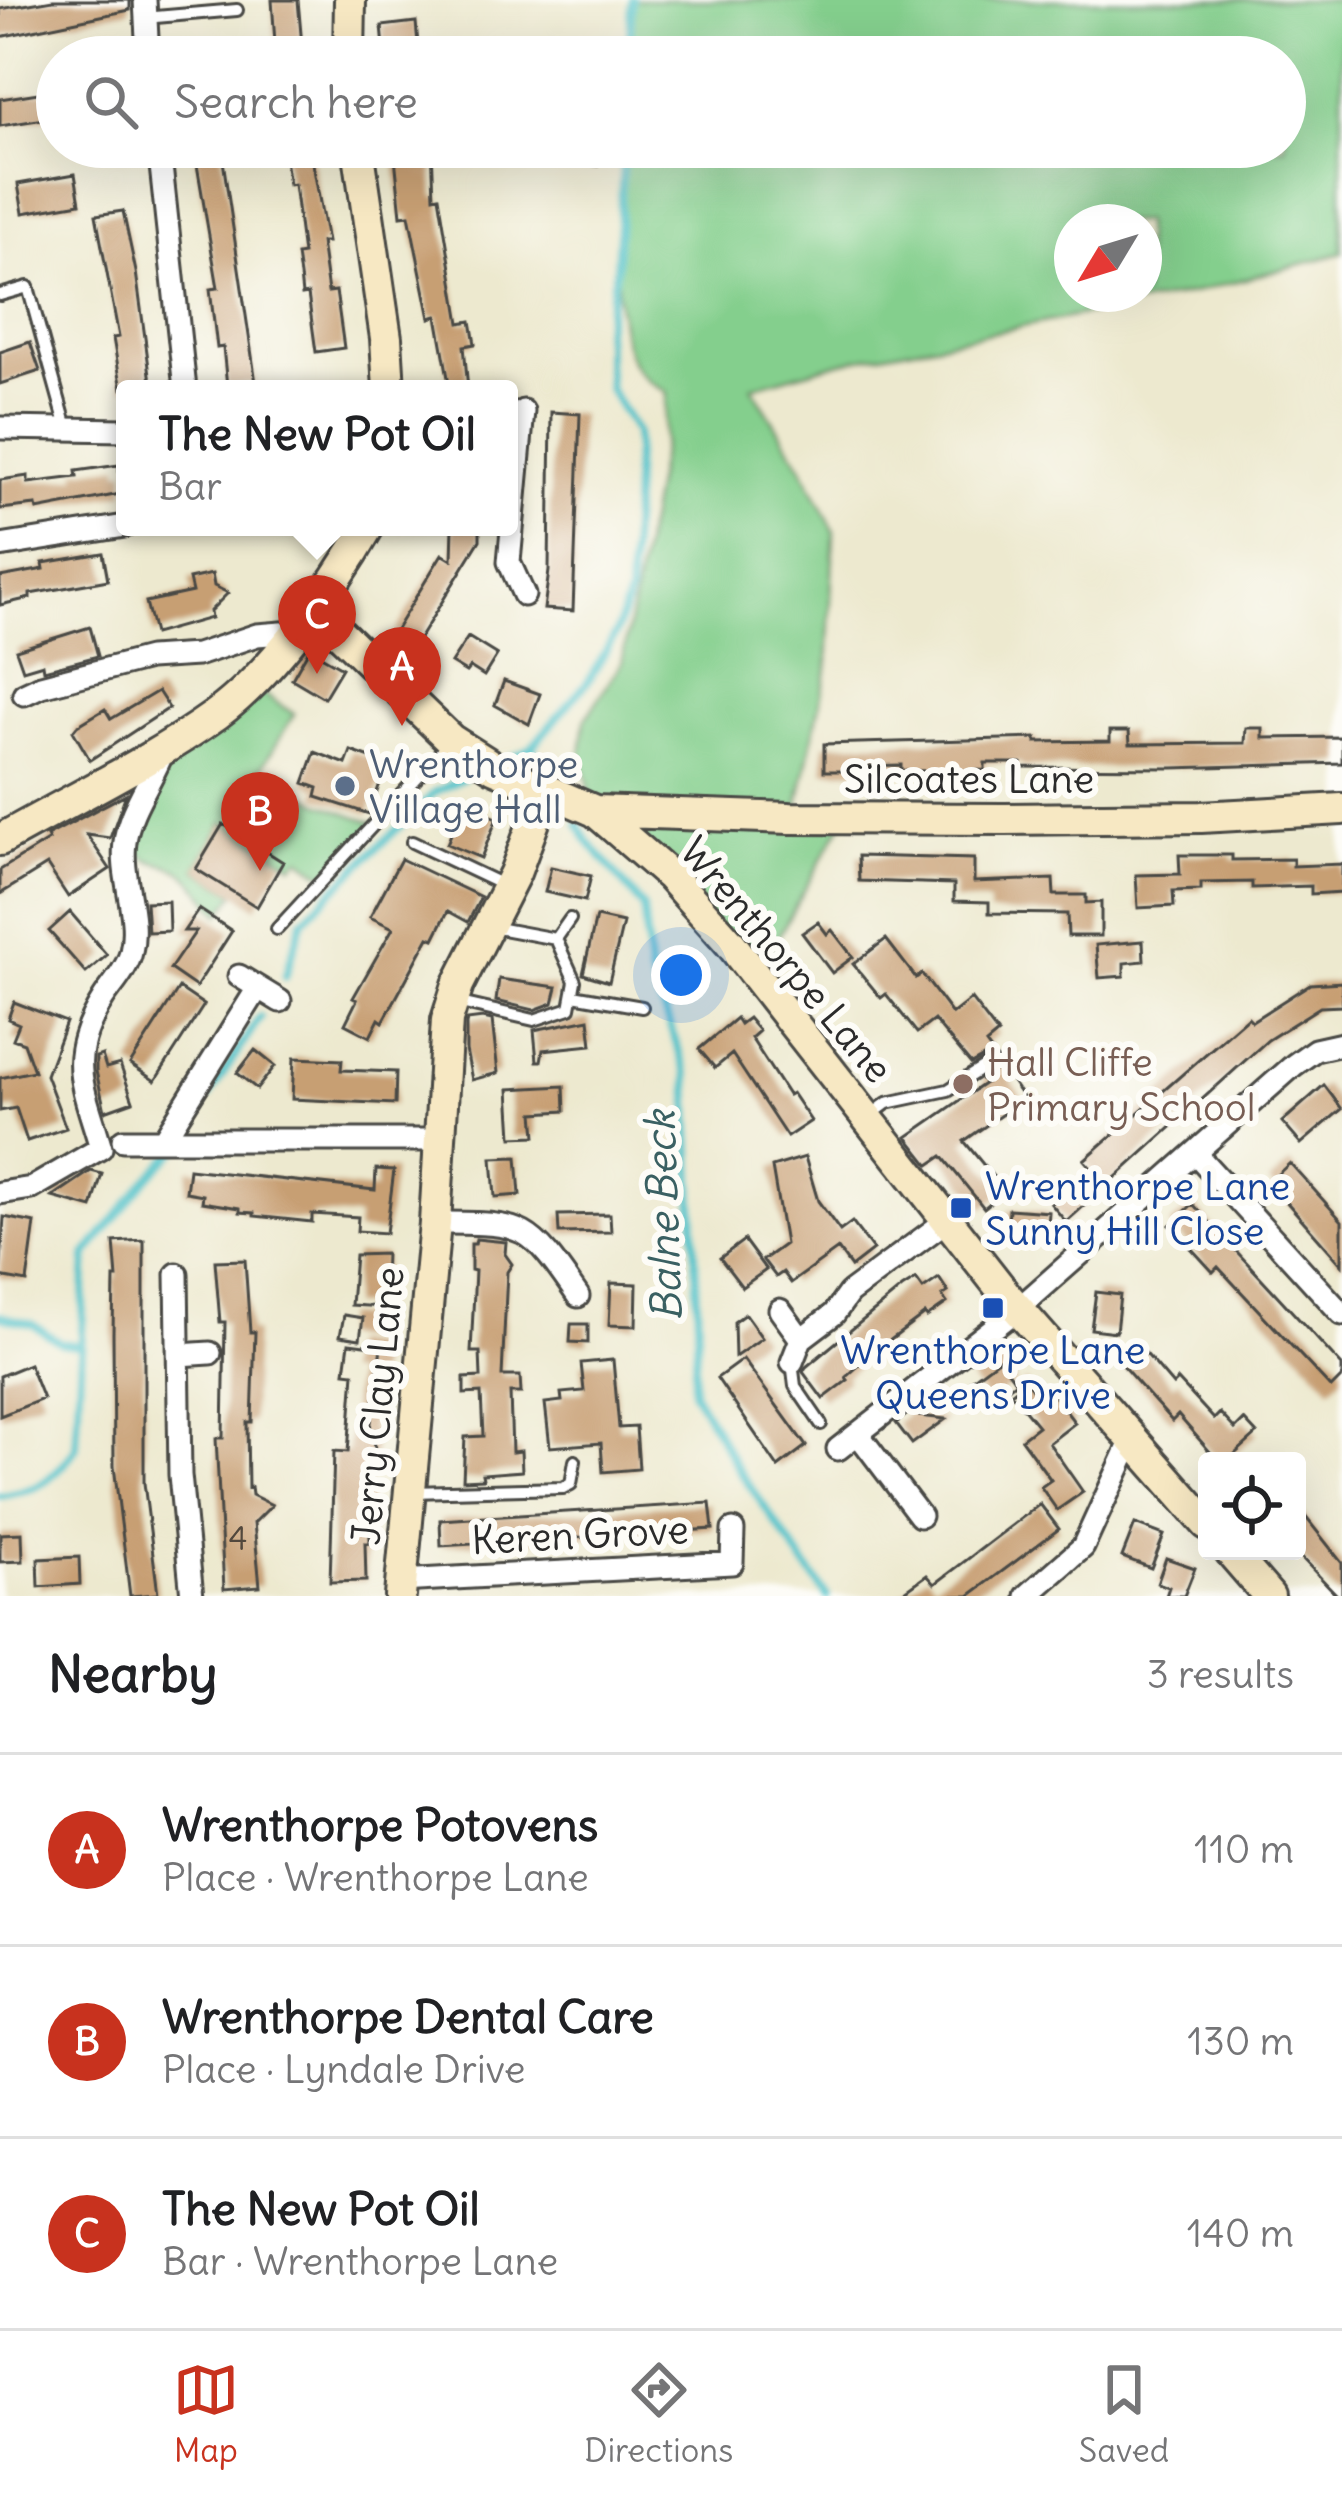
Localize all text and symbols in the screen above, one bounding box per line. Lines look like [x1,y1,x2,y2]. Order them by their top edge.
search box [36,36,1306,168]
icon: search [78,69,144,135]
text: Search here [174,74,418,130]
north arrow [1054,204,1162,312]
popup [116,380,518,536]
text: The New Pot Oil [158,406,476,462]
text: Bar [158,462,222,511]
pin: C [278,575,356,674]
pin: A [363,627,441,726]
place label: Wrenthorpe Village Hall [369,740,578,834]
street label: Silcoates Lane [844,755,1094,804]
pin: B [221,772,299,871]
marker: Wrenthorpe Village Hall [332,773,358,799]
street label: Wrenthorpe Lane [669,827,903,1093]
your location [651,945,711,1005]
place label: Hall Cliffe Primary School [987,1038,1256,1132]
marker: Hall Cliffe Primary School [950,1071,976,1097]
water label: Balne Beck [633,1107,693,1322]
place label: Wrenthorpe Lane Sunny Hill Close [985,1162,1290,1256]
marker: Wrenthorpe Lane Sunny Hill Close [948,1195,974,1221]
street label: Jerry Clay Lane [341,1265,415,1547]
marker: Wrenthorpe Lane Queens Drive [980,1295,1006,1321]
place label: Wrenthorpe Lane Queens Drive [840,1326,1146,1420]
map controls [1198,1452,1306,1560]
button: locate [1198,1452,1306,1560]
street label: Keren Grove [470,1505,690,1565]
house number: 4 [228,1517,248,1559]
text: Nearby [48,1642,217,1706]
text: 3 results [1147,1650,1294,1699]
text: Wrenthorpe Potovens [162,1797,598,1853]
text: A [74,1825,100,1874]
text: 110 m [1194,1825,1294,1874]
text: Place · Wrenthorpe Lane [162,1853,589,1902]
text: Wrenthorpe Dental Care [162,1989,654,2045]
text: B [74,2017,100,2066]
text: 130 m [1187,2017,1294,2066]
text: Place · Lyndale Drive [162,2045,526,2094]
text: The New Pot Oil [162,2181,479,2237]
text: C [74,2209,100,2258]
text: 140 m [1187,2209,1294,2258]
text: Bar · Wrenthorpe Lane [162,2237,558,2286]
tab: Map [173,2357,239,2471]
tab: Directions [584,2357,733,2471]
tab: Saved [1079,2357,1169,2471]

